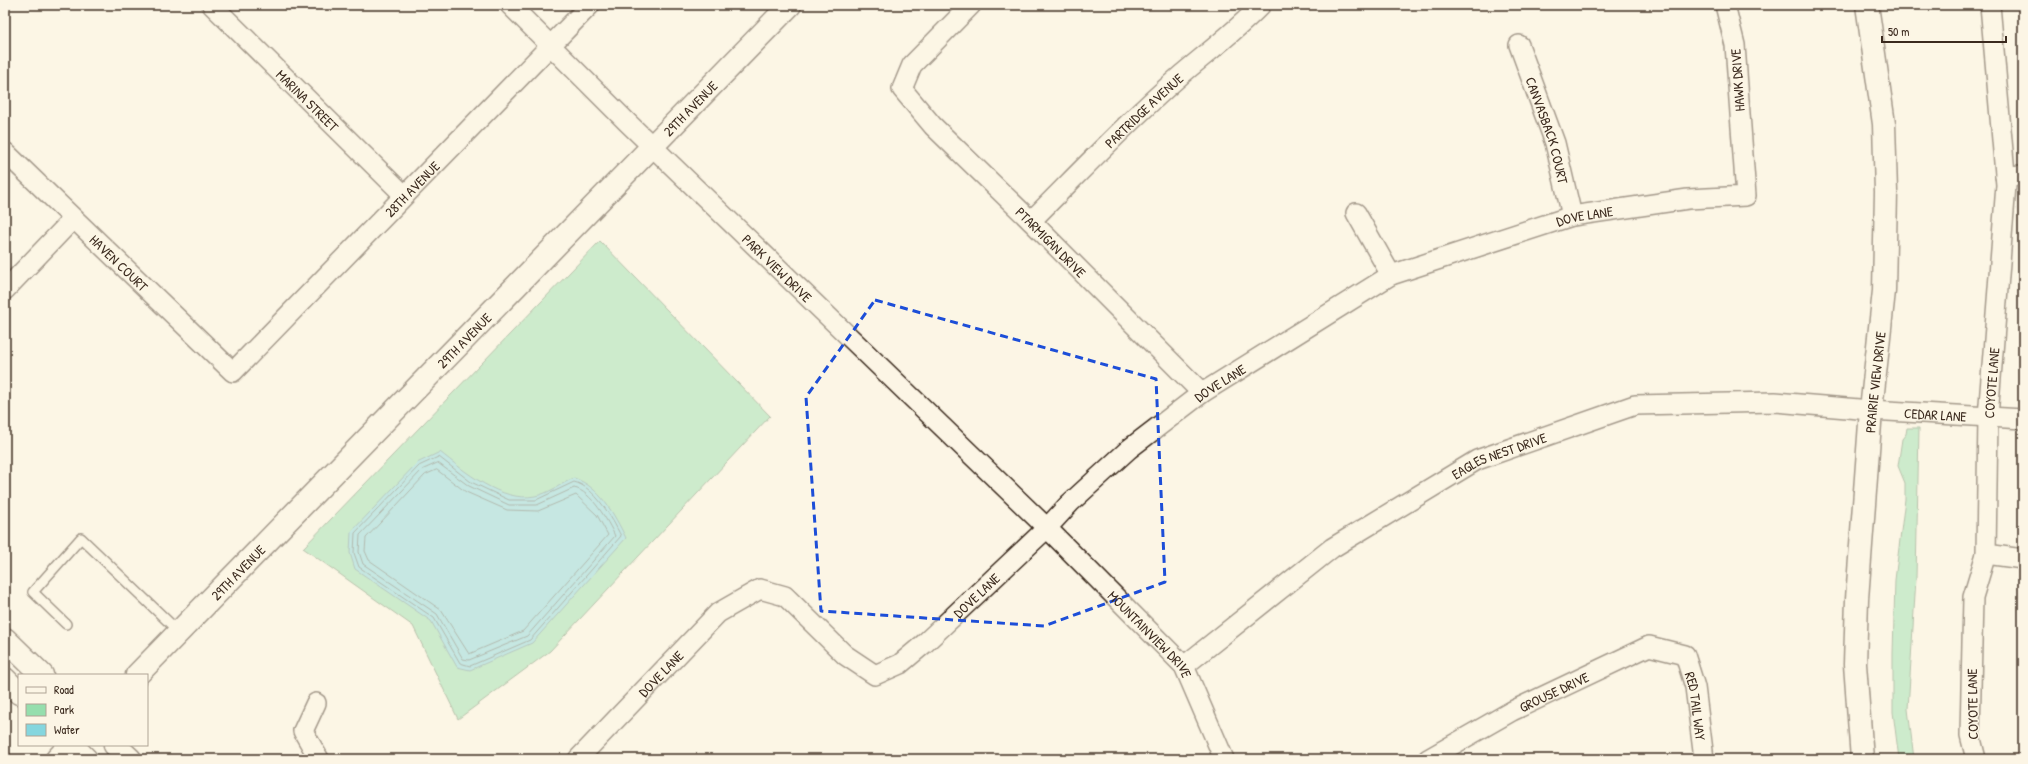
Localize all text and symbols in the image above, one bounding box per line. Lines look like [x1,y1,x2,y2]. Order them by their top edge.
scale bar [1882,18,2006,44]
text: 50 m [1888,23,1909,40]
street label: HAWK DRIVE [1725,48,1749,112]
street label: MARINA STREET [273,65,344,135]
street label: PARTRIDGE AVENUE [1100,68,1187,152]
street label: CANVASBACK COURT [1522,74,1574,186]
street label: 29TH AVENUE [658,76,721,140]
street label: 28TH AVENUE [380,156,443,221]
street label: DOVE LANE [1554,201,1614,230]
street label: PTARMIGAN DRIVE [1012,202,1091,281]
street label: PARK VIEW DRIVE [739,229,817,306]
street label: HAVEN COURT [86,230,153,295]
street label: 29TH AVENUE [432,308,495,372]
street label: PRAIRIE VIEW DRIVE [1860,330,1889,433]
street label: COYOTE LANE [1978,347,2003,419]
street label: DOVE LANE [1190,359,1249,405]
street label: CEDAR LANE [1903,402,1967,425]
street label: EAGLES NEST DRIVE [1448,427,1549,483]
street label: 29TH AVENUE [206,540,269,604]
street label: DOVE LANE [949,568,1004,621]
street label: MOUNTAINVIEW DRIVE [1104,586,1197,680]
street label: DOVE LANE [634,646,687,700]
street label: GROUSE DRIVE [1516,667,1592,716]
street label: COYOTE LANE [1962,668,1982,740]
street label: RED TAIL WAY [1681,669,1711,742]
legend [18,674,148,746]
text: Road [54,681,74,698]
text: Park [54,701,74,718]
text: Water [54,721,80,738]

